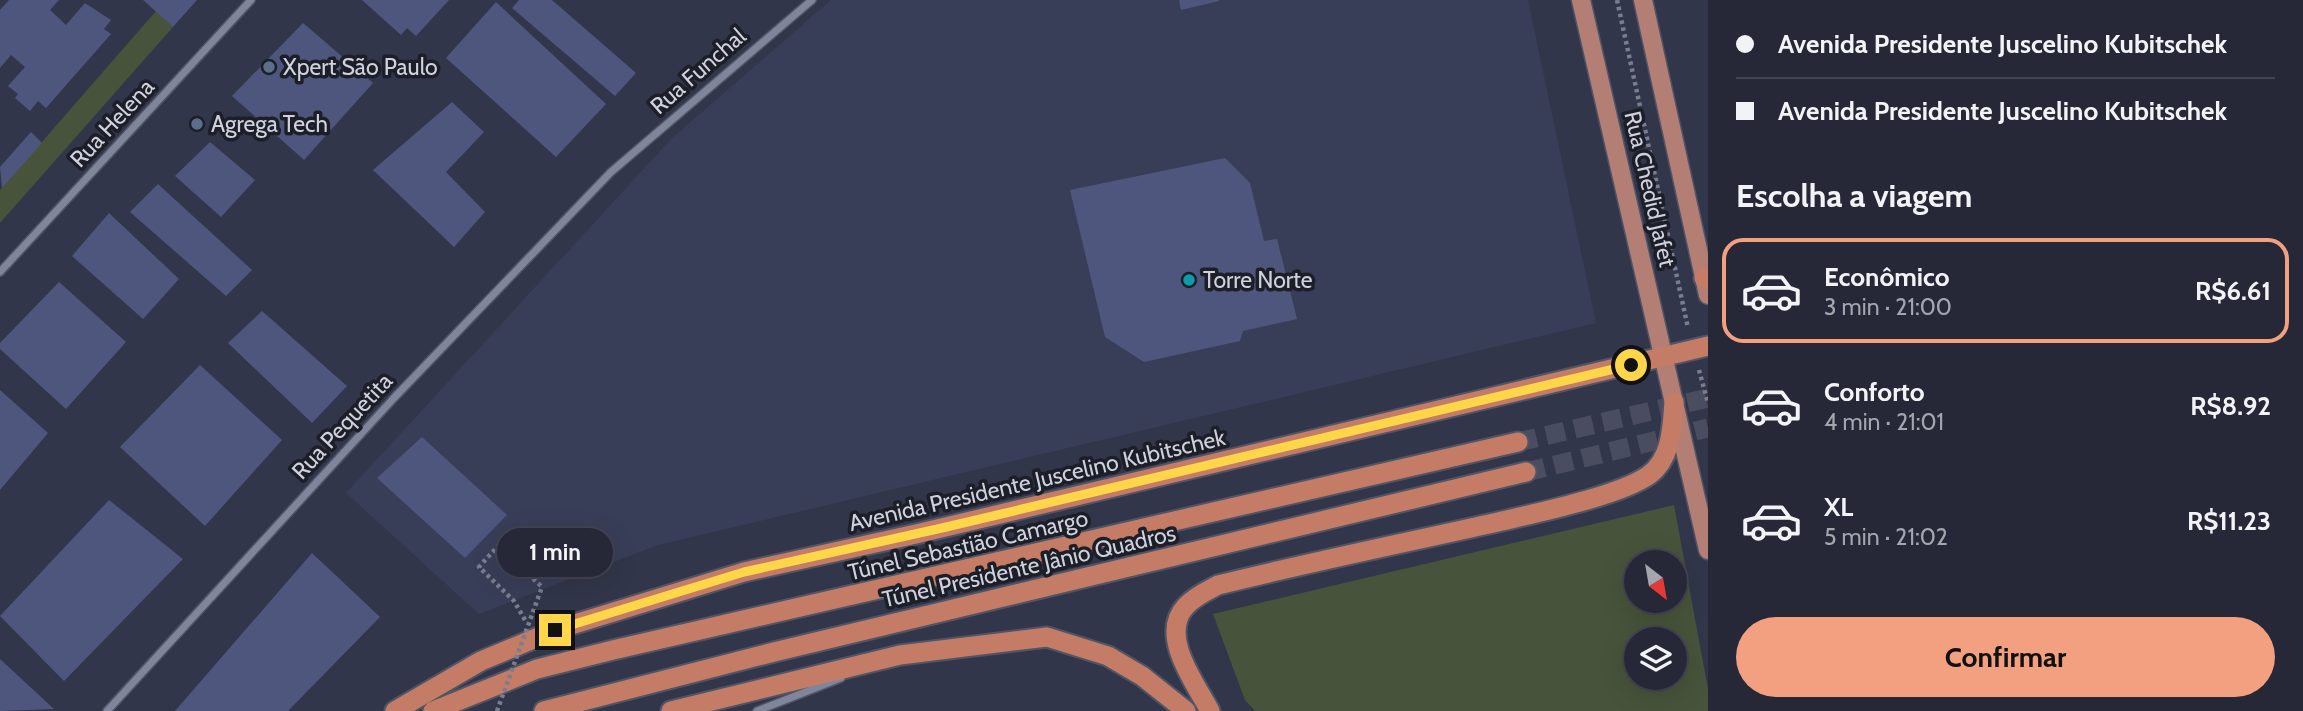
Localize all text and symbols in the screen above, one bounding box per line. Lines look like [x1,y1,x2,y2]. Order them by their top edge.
street label: Rua Funchal [645,22,752,120]
text: Avenida Presidente Juscelino Kubitschek [1778,28,2227,60]
place label: Xpert São Paulo [283,53,438,81]
marker: Xpert São Paulo [261,59,277,75]
street label: Rua Helena [64,73,160,173]
text: Avenida Presidente Juscelino Kubitschek [1778,95,2227,127]
street label: Rua Chedid Jafet [1618,108,1682,270]
place label: Agrega Tech [211,110,328,138]
marker: Agrega Tech [189,116,205,132]
text: Escolha a viagem [1736,176,1972,215]
icon: car [1740,259,1803,322]
text: Econômico [1824,261,1950,293]
place label: Torre Norte [1203,266,1313,294]
marker: Torre Norte [1181,272,1197,288]
text: R$6.61 [2195,275,2271,307]
text: 3 min · 21:00 [1824,293,1952,321]
route start [1615,349,1647,381]
street label: Rua Pequetita [286,367,398,485]
icon: car [1740,374,1803,437]
text: Conforto [1824,376,1925,408]
text: R$8.92 [2190,390,2271,422]
text: 4 min · 21:01 [1824,408,1944,436]
street label: Avenida Presidente Juscelino Kubitschek [846,423,1229,537]
icon: car [1740,489,1803,552]
text: XL [1824,491,1853,523]
street label: Túnel Sebastião Camargo [845,504,1091,586]
text: R$11.23 [2187,505,2271,537]
street label: Túnel Presidente Jânio Quadros [880,519,1178,613]
text: 5 min · 21:02 [1824,523,1948,551]
callout: 1 min [497,528,613,578]
text: 1 min [529,538,581,566]
north arrow [1624,550,1687,612]
map controls [1624,550,1687,690]
route end [539,614,571,646]
button: Confirmar [1736,617,2275,697]
button: layers [1624,627,1687,690]

